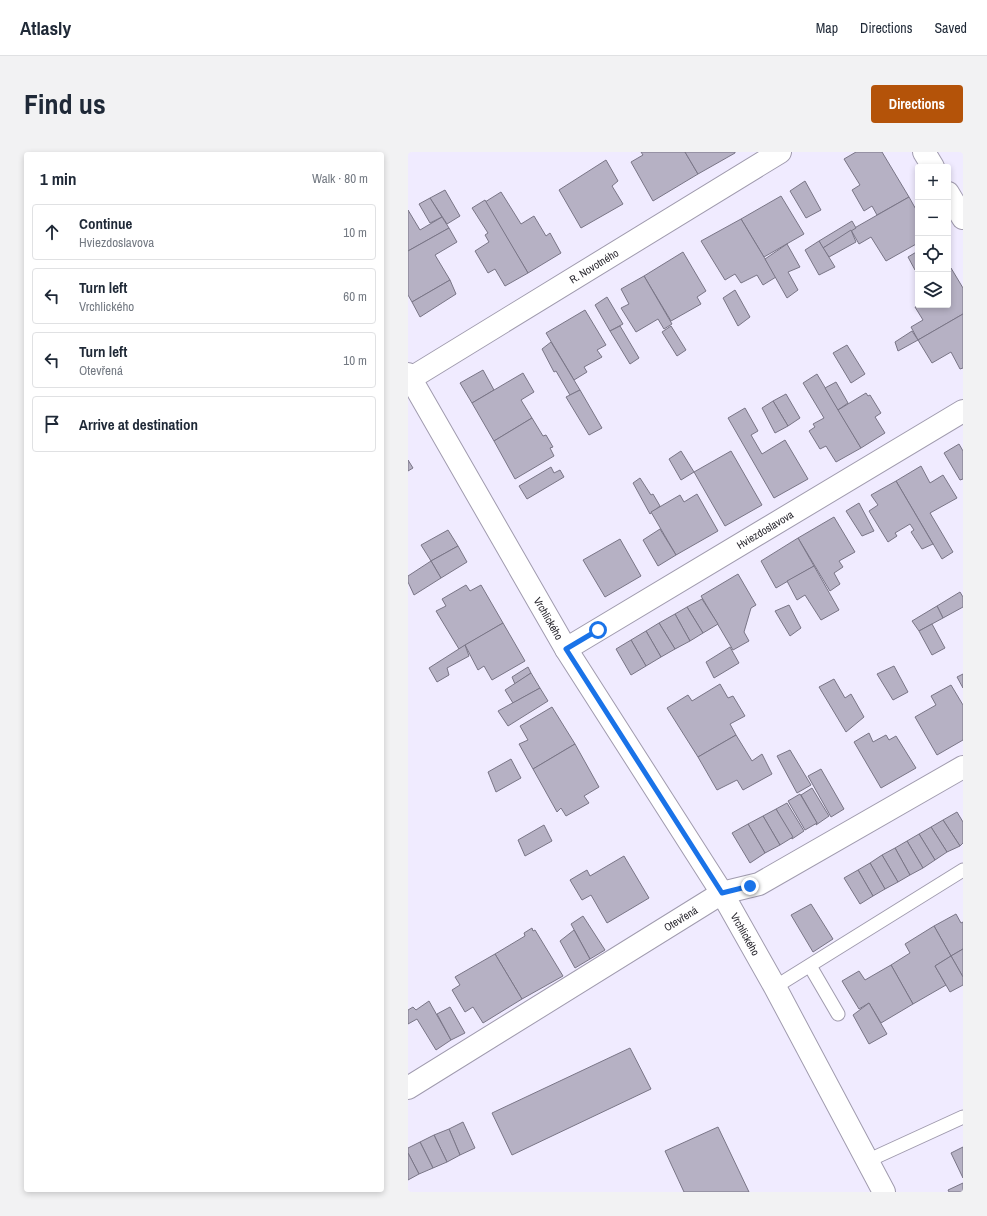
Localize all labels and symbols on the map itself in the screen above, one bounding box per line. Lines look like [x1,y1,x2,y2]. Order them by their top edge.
street label: R. Novotného [567,246,621,286]
street label: Hviezdoslavova [734,507,796,552]
street label: Vrchlického [531,595,566,642]
route start [589,621,607,639]
route end [741,877,759,895]
street label: Otevřená [661,903,700,934]
street label: Vrchlického [728,910,763,958]

